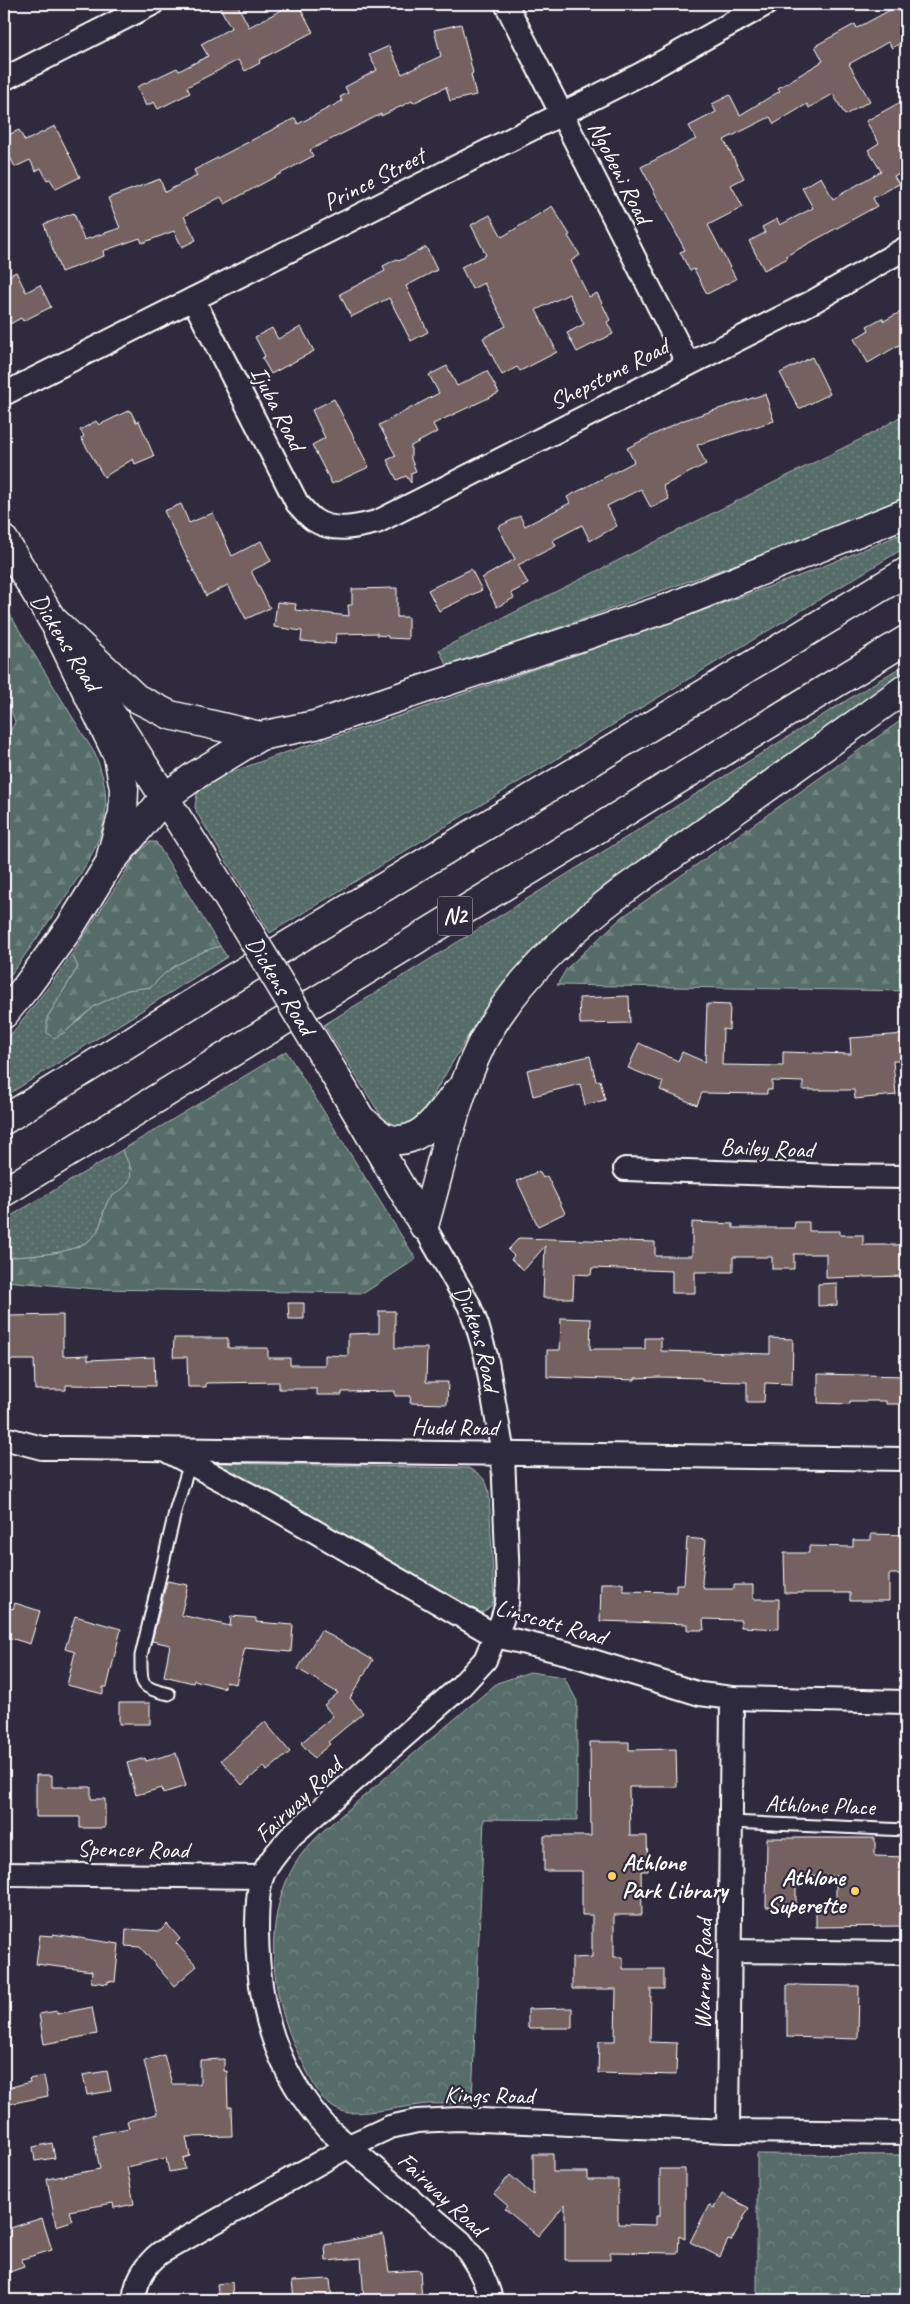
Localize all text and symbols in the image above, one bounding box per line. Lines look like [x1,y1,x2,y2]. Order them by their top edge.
street label: Ngobeni Road [581,116,660,231]
street label: Prince Street [318,139,433,217]
street label: Shepstone Road [545,330,677,417]
street label: Ijuba Road [244,361,314,458]
street label: Dickens Road [24,588,110,699]
road number: N2 [438,896,472,936]
street label: Dickens Road [240,931,324,1043]
street label: Bailey Road [720,1131,818,1165]
street label: Dickens Road [446,1280,507,1397]
street label: Hudd Road [411,1411,502,1443]
street label: Linscott Road [492,1592,613,1653]
street label: Fairway Road [248,1748,351,1849]
street label: Athlone Place [765,1788,877,1822]
street label: Spencer Road [77,1833,193,1865]
place label: Athlone Park Library [622,1847,730,1905]
place label: Athlone Superette [767,1862,847,1920]
marker: Athlone Park Library [606,1870,618,1882]
marker: Athlone Superette [849,1885,861,1897]
street label: Warner Road [687,1915,719,2030]
street label: Kings Road [444,2079,538,2111]
street label: Fairway Road [391,2145,495,2245]

